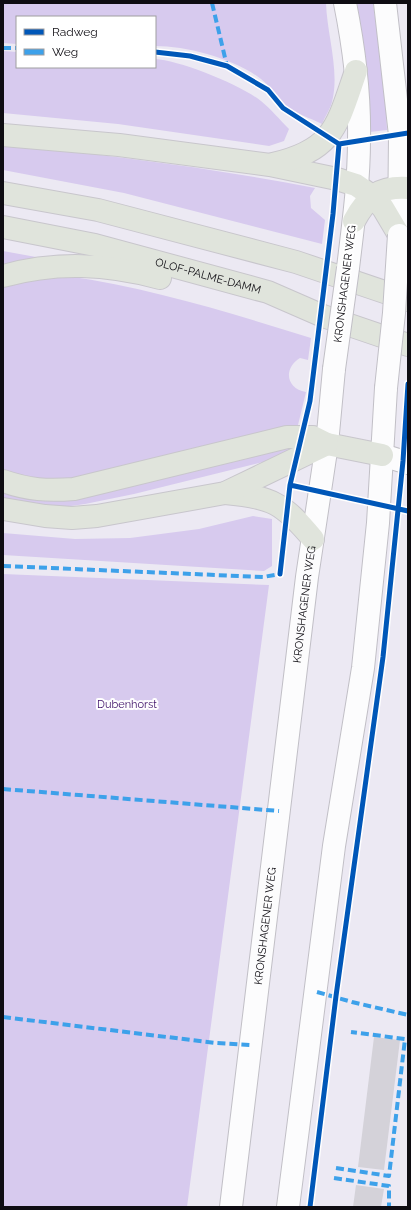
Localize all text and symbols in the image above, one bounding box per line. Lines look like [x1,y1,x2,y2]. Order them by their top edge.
legend [16,16,156,68]
text: Radweg [52,25,98,39]
text: Weg [52,45,78,59]
street label: KRONSHAGENER WEG [331,224,359,343]
street label: OLOF-PALME-DAMM [154,255,262,296]
street label: KRONSHAGENER WEG [290,545,318,664]
park label: Dubenhorst [97,698,157,711]
street label: KRONSHAGENER WEG [251,866,278,986]

